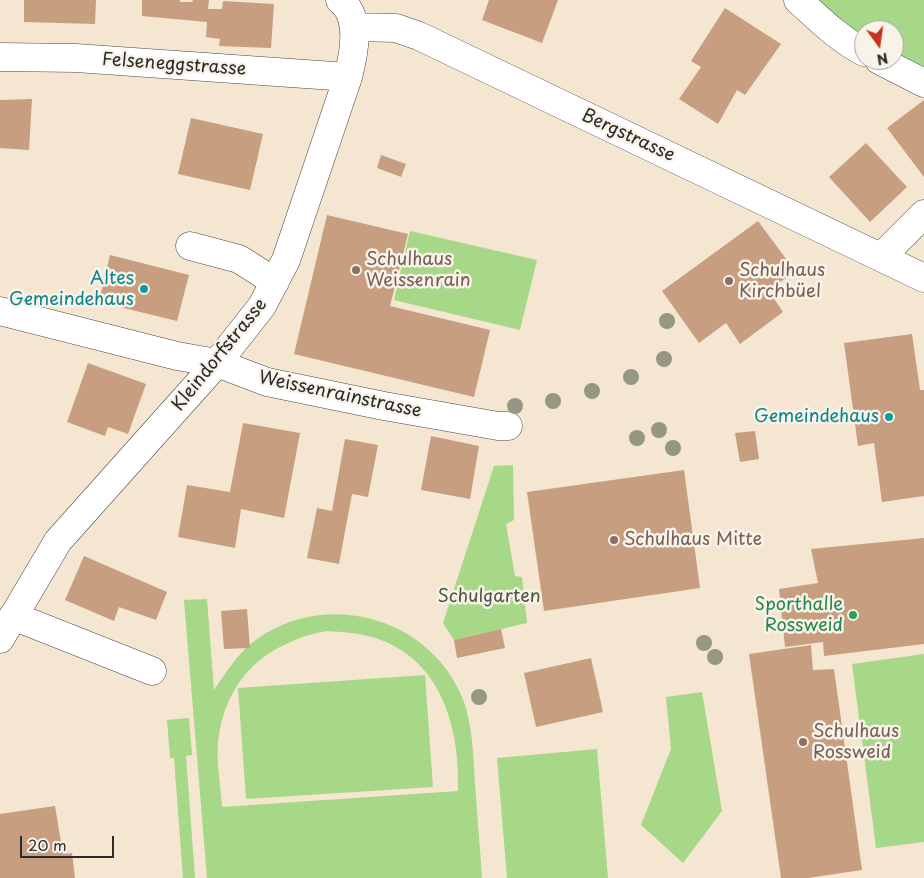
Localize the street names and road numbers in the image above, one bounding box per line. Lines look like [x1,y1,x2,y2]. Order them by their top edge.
street label: Felseneggstrasse [101,49,247,81]
street label: Bergstrasse [578,105,678,167]
street label: Kleindorfstrasse [168,294,272,416]
street label: Weissenrainstrasse [257,367,423,423]

